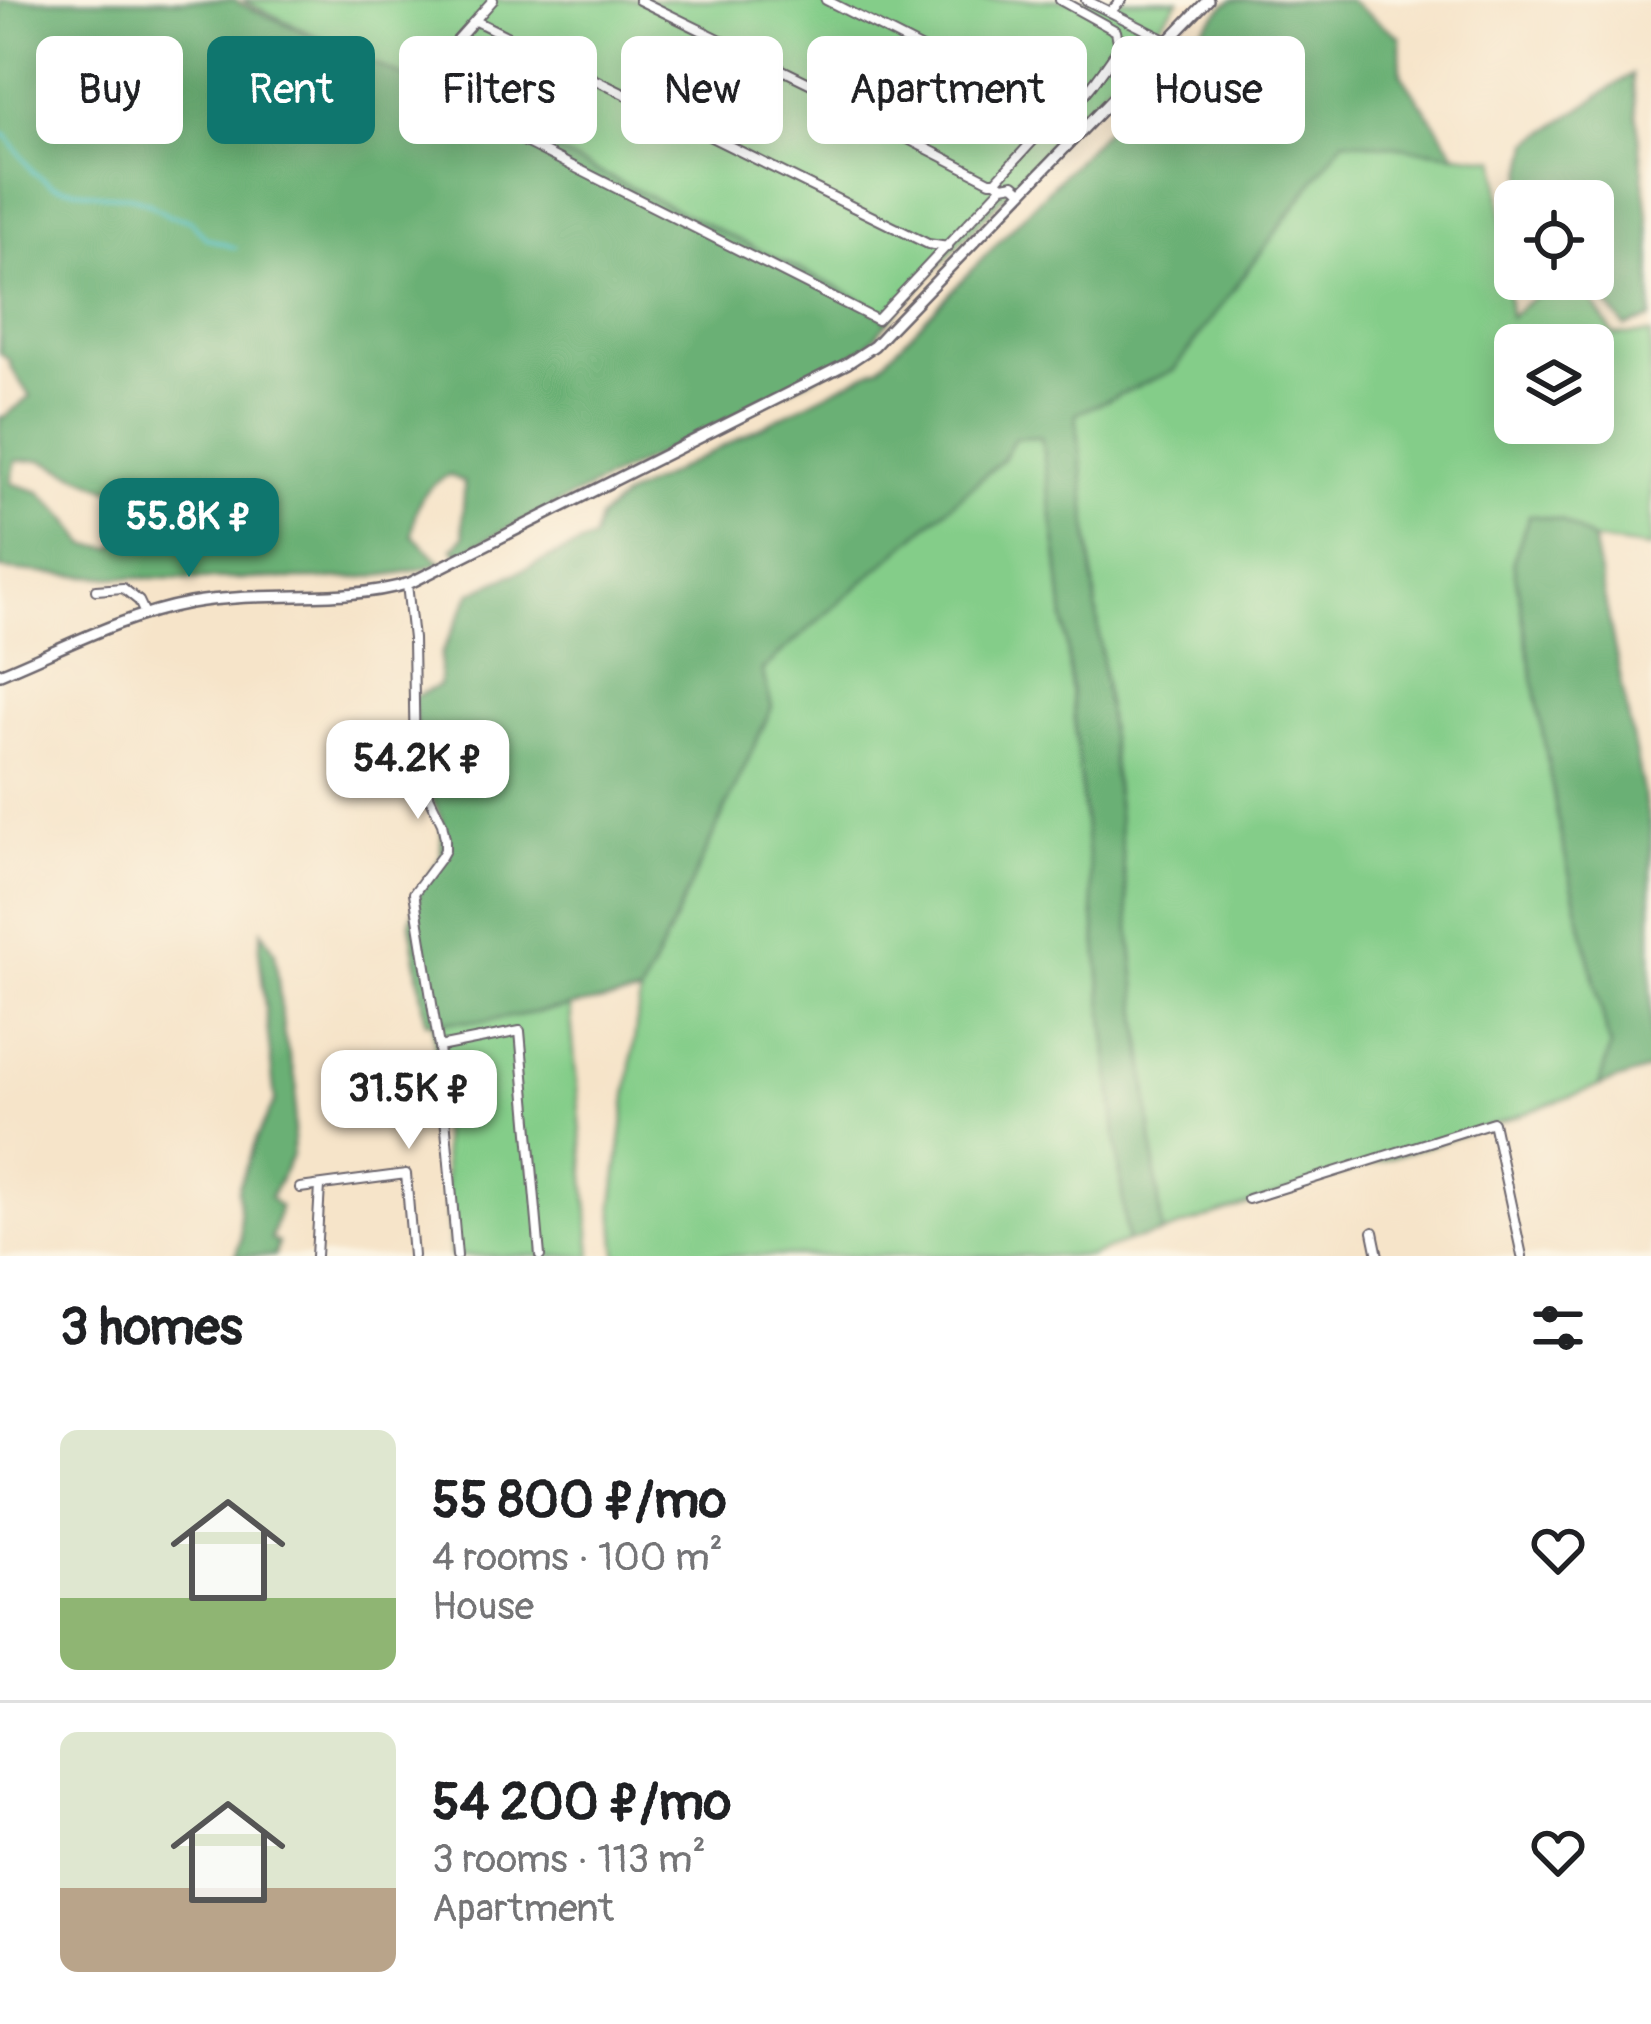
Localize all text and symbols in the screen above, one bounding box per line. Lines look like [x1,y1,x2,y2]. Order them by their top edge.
chip: Buy [36,36,183,144]
chip: Rent [207,36,375,144]
chip: Filters [399,36,597,144]
chip: New [621,36,783,144]
chip: Apartment [807,36,1087,144]
chip: House [1111,36,1305,144]
map controls [1494,180,1614,444]
button: locate [1494,180,1614,300]
button: layers [1494,324,1614,444]
pin: 55.8K ₽ [78,478,300,580]
text: 55.8K ₽ [126,492,252,541]
pin: 54.2K ₽ [307,720,529,822]
text: 54.2K ₽ [353,734,483,783]
pin: 31.5K ₽ [298,1050,520,1152]
text: 31.5K ₽ [348,1064,470,1113]
icon: filters [1525,1295,1591,1361]
text: 3 homes [60,1296,243,1360]
text: 55 800 ₽/mo [432,1469,726,1533]
icon: home [156,1478,300,1622]
icon: heart [1525,1517,1591,1583]
text: 4 rooms · 100 m² [432,1533,723,1582]
text: House [432,1582,534,1631]
text: 54 200 ₽/mo [432,1771,731,1835]
icon: home [156,1780,300,1924]
icon: heart [1525,1819,1591,1885]
text: 3 rooms · 113 m² [432,1835,706,1884]
text: Apartment [432,1884,614,1933]

